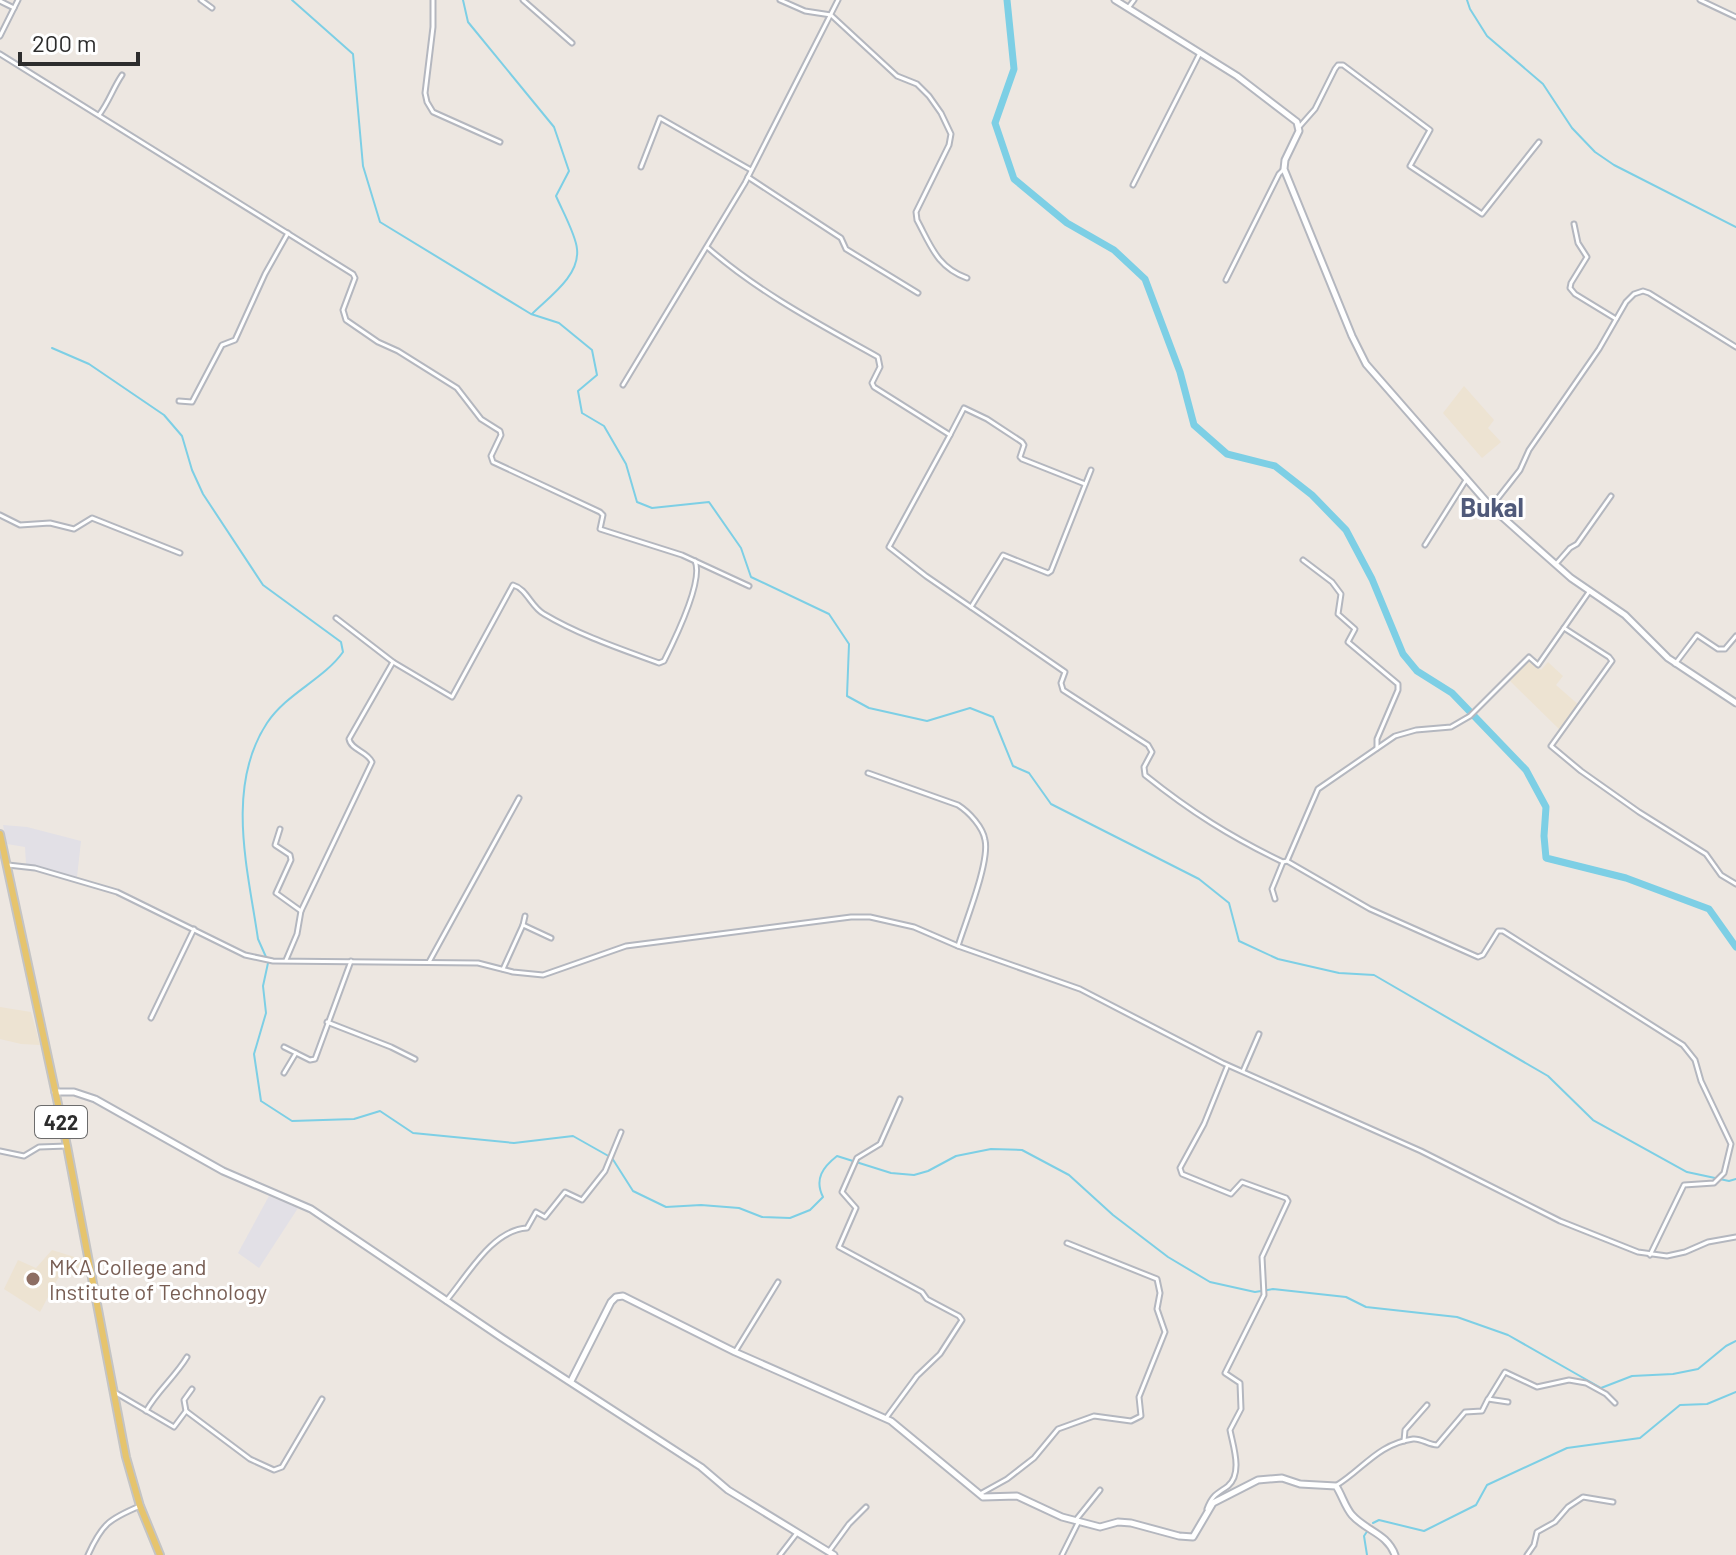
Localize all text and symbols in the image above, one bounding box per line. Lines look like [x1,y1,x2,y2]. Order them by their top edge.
scale bar [20,16,138,66]
text: 200 m [32,28,97,57]
district label: Bukal [1460,491,1524,522]
road number: 422 [35,1106,87,1138]
place label: MKA College and Institute of Technology [49,1253,267,1304]
marker: MKA College and Institute of Technology [24,1270,42,1288]

